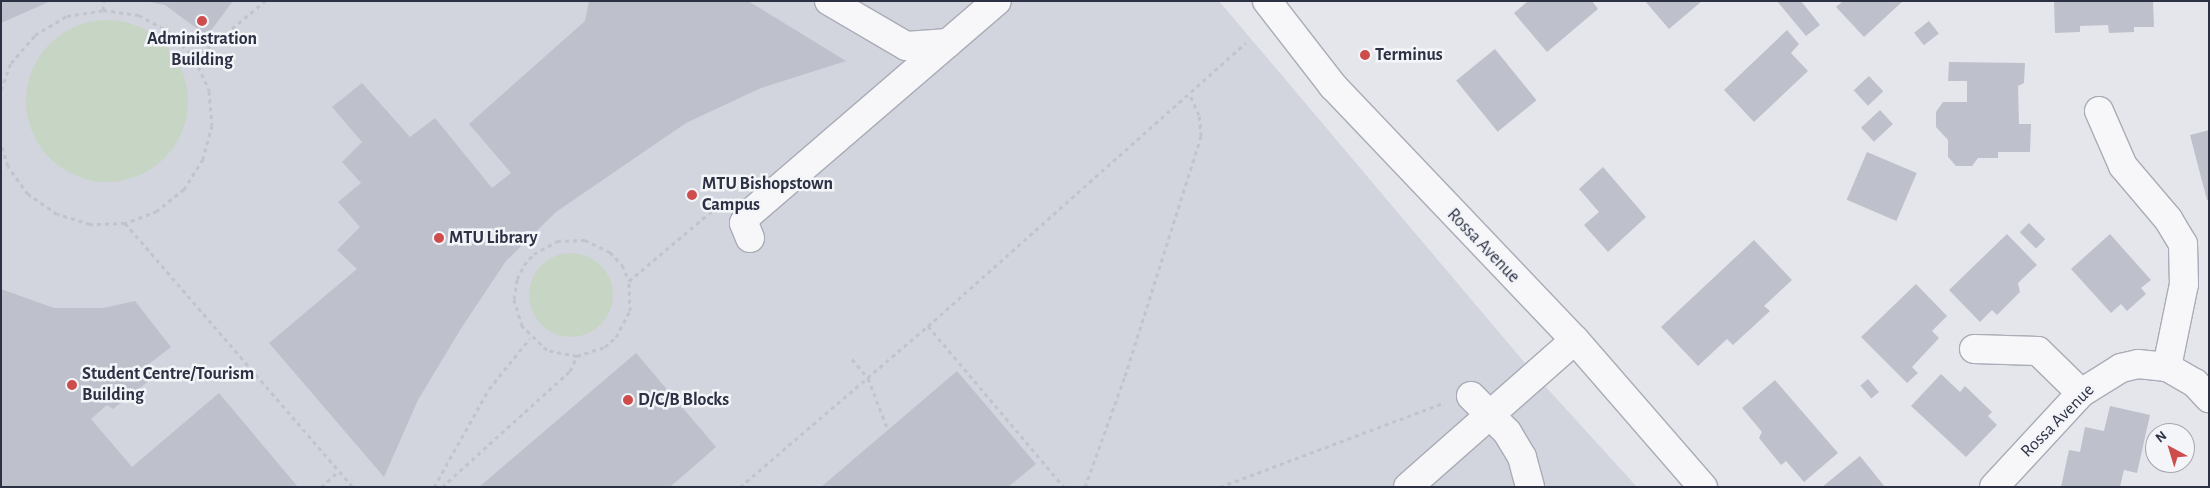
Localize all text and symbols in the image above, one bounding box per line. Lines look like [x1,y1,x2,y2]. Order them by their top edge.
marker: Administration Building [196,15,208,27]
place label: Administration Building [147,29,257,72]
place label: Terminus [1375,44,1443,66]
marker: Terminus [1359,49,1371,61]
place label: MTU Bishopstown Campus [702,174,833,216]
marker: MTU Bishopstown Campus [686,189,698,201]
street label: Rossa Avenue [1442,204,1524,288]
place label: MTU Library [449,227,537,249]
marker: MTU Library [433,232,445,244]
place label: Student Centre/Tourism Building [82,364,254,406]
marker: Student Centre/Tourism Building [66,379,78,391]
street label: Rossa Avenue [2017,380,2099,462]
place label: D/C/B Blocks [638,389,729,411]
marker: D/C/B Blocks [622,394,634,406]
north arrow [2145,423,2195,473]
text: N [2153,429,2169,446]

